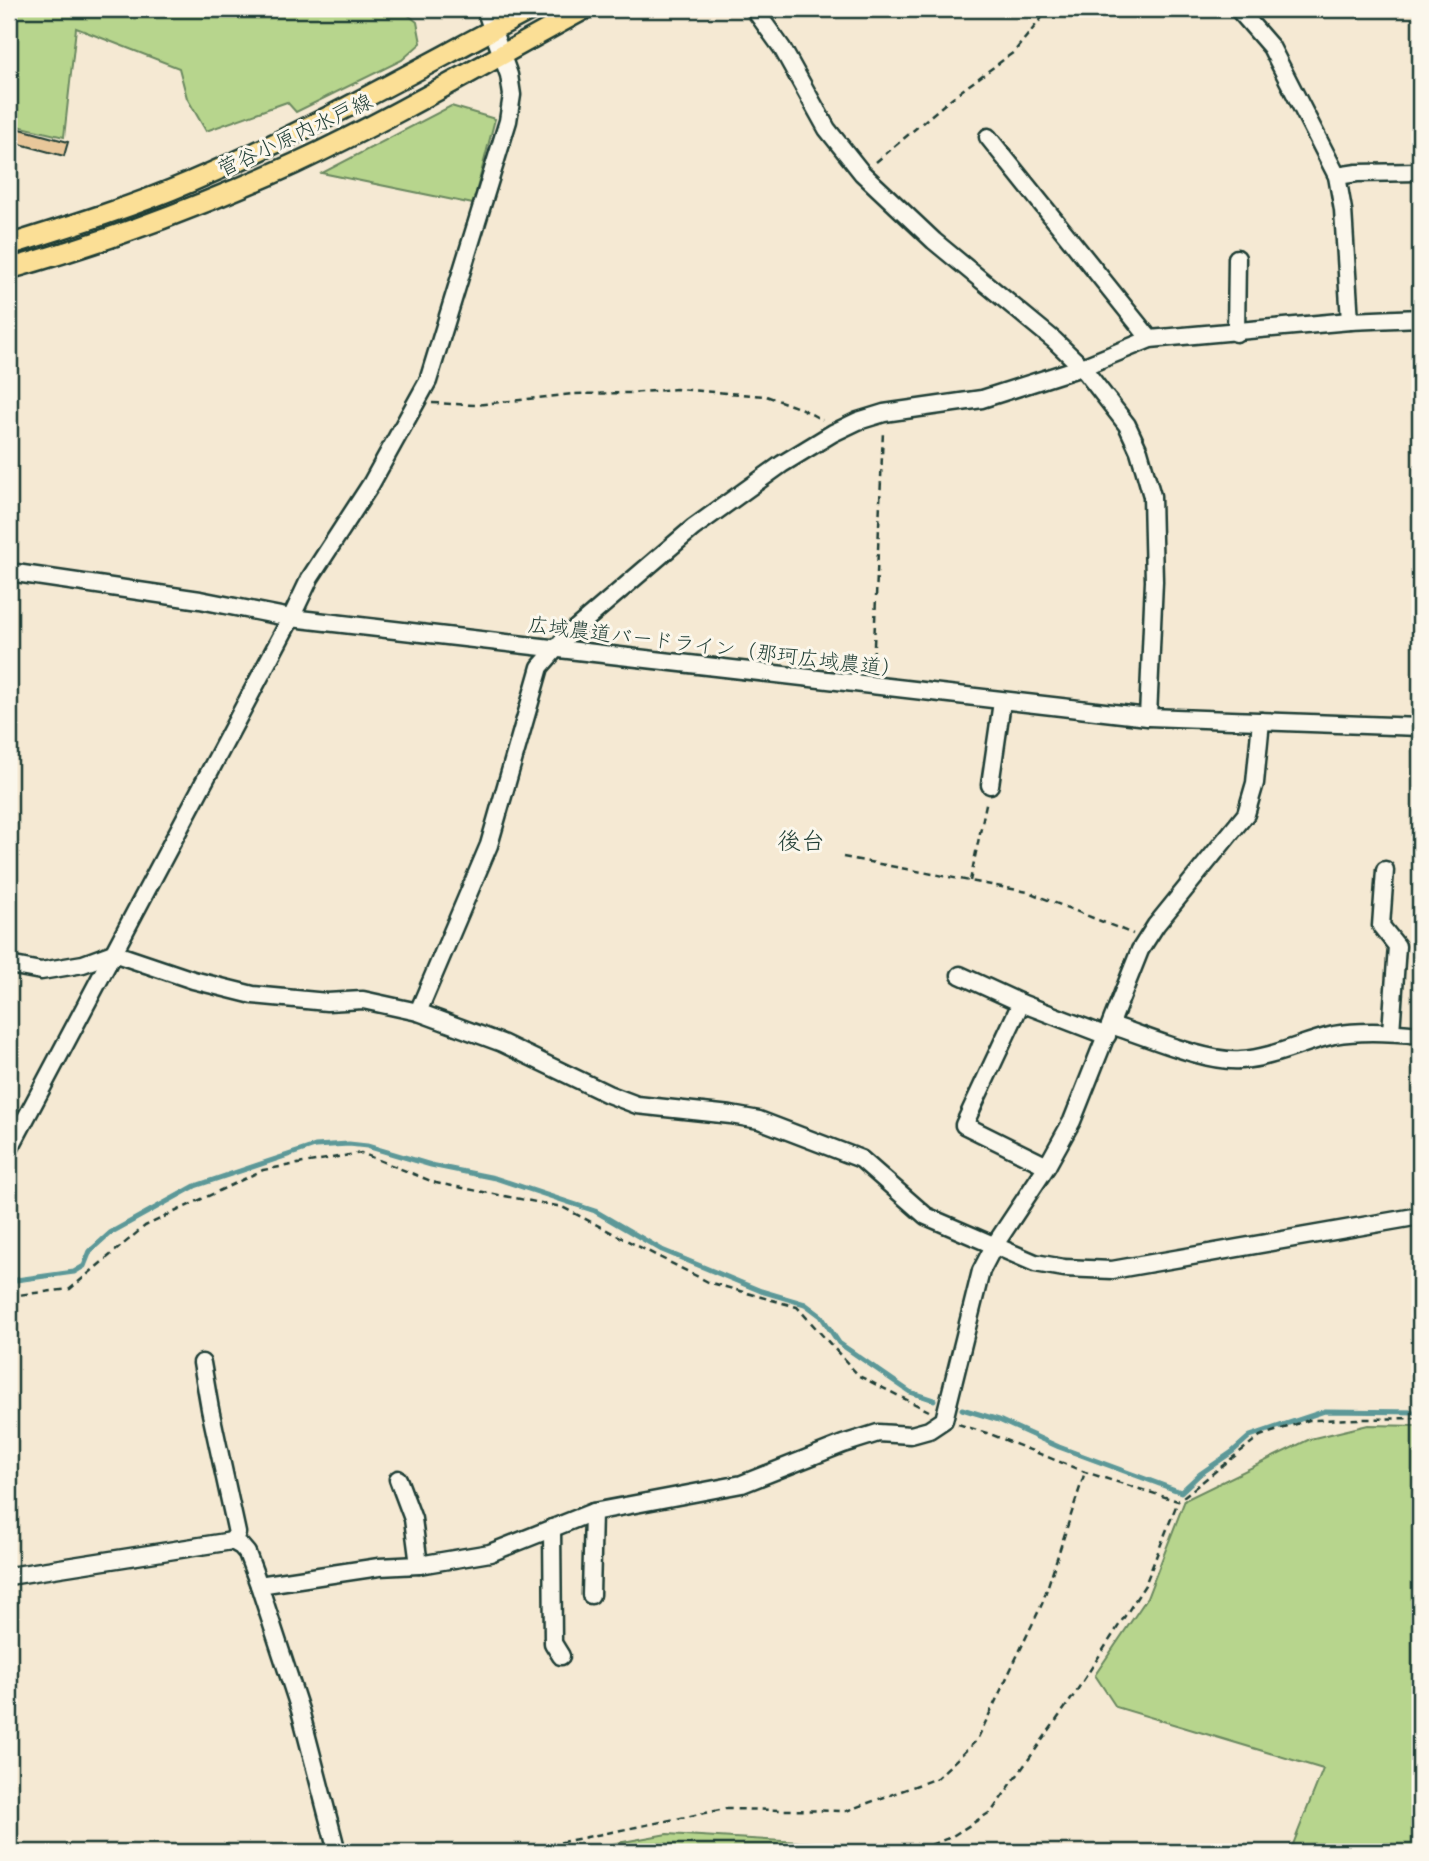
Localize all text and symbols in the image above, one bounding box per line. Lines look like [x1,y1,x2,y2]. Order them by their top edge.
street label: 菅谷小原内水戸線 [214,89,377,182]
street label: 広域農道バードライン（那珂広域農道） [526,612,904,683]
district label: 後台 [777,827,825,856]

